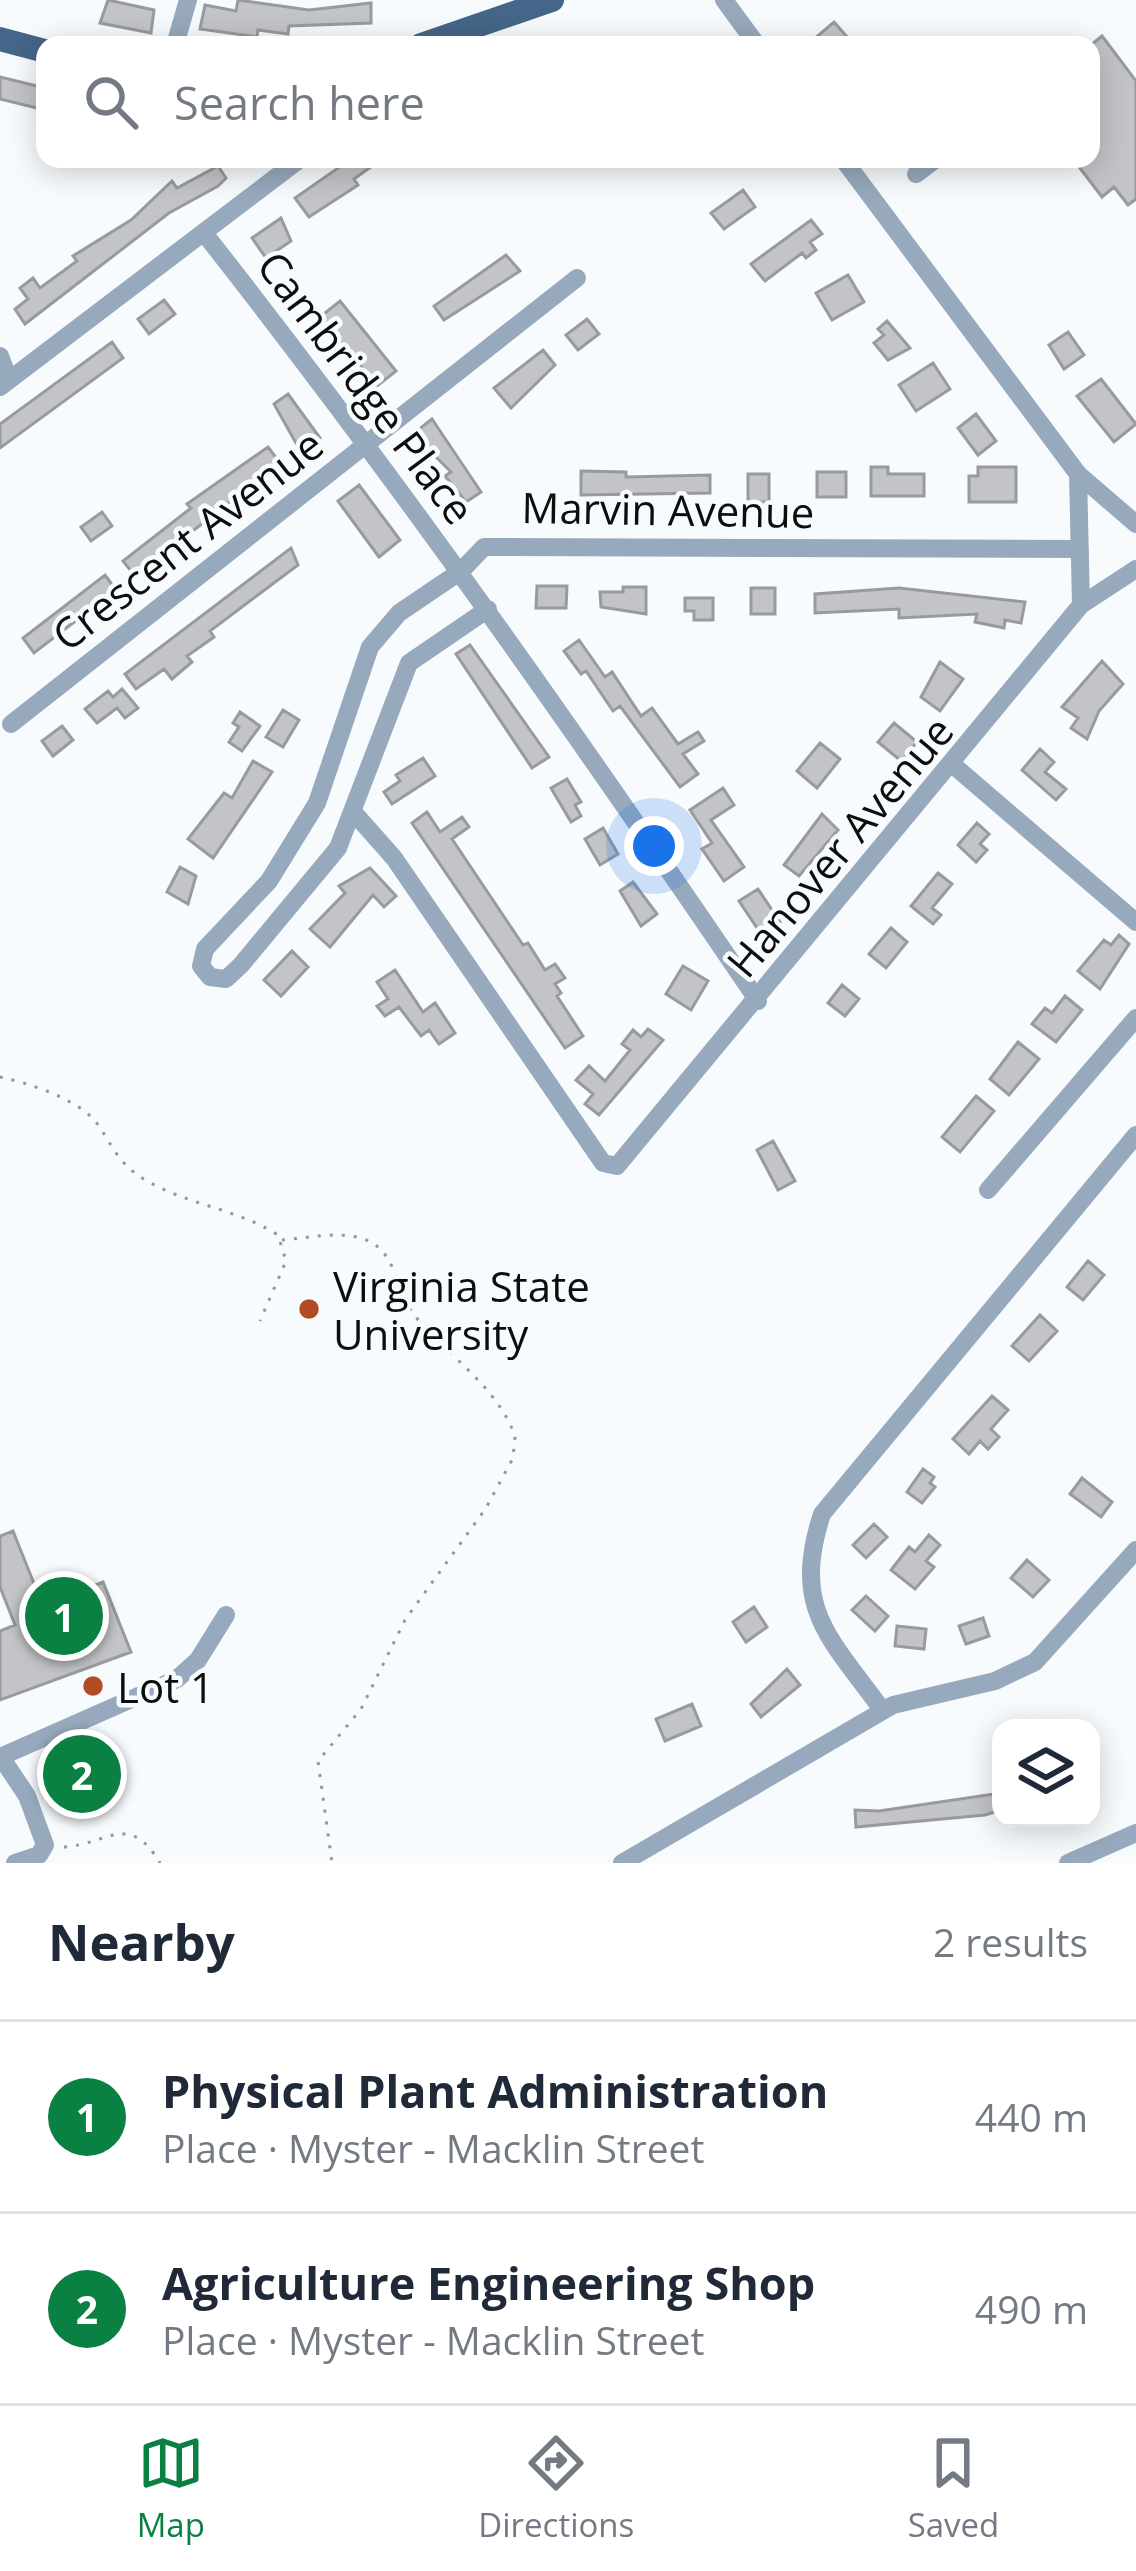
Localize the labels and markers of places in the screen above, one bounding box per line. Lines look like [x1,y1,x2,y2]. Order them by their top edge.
place label: Virginia State University [333,1257,590,1362]
marker: Virginia State University [296,1296,322,1322]
pin: 1 [25,1571,103,1661]
place label: Lot 1 [117,1658,214,1715]
marker: Lot 1 [80,1673,106,1699]
pin: 2 [43,1729,121,1819]

